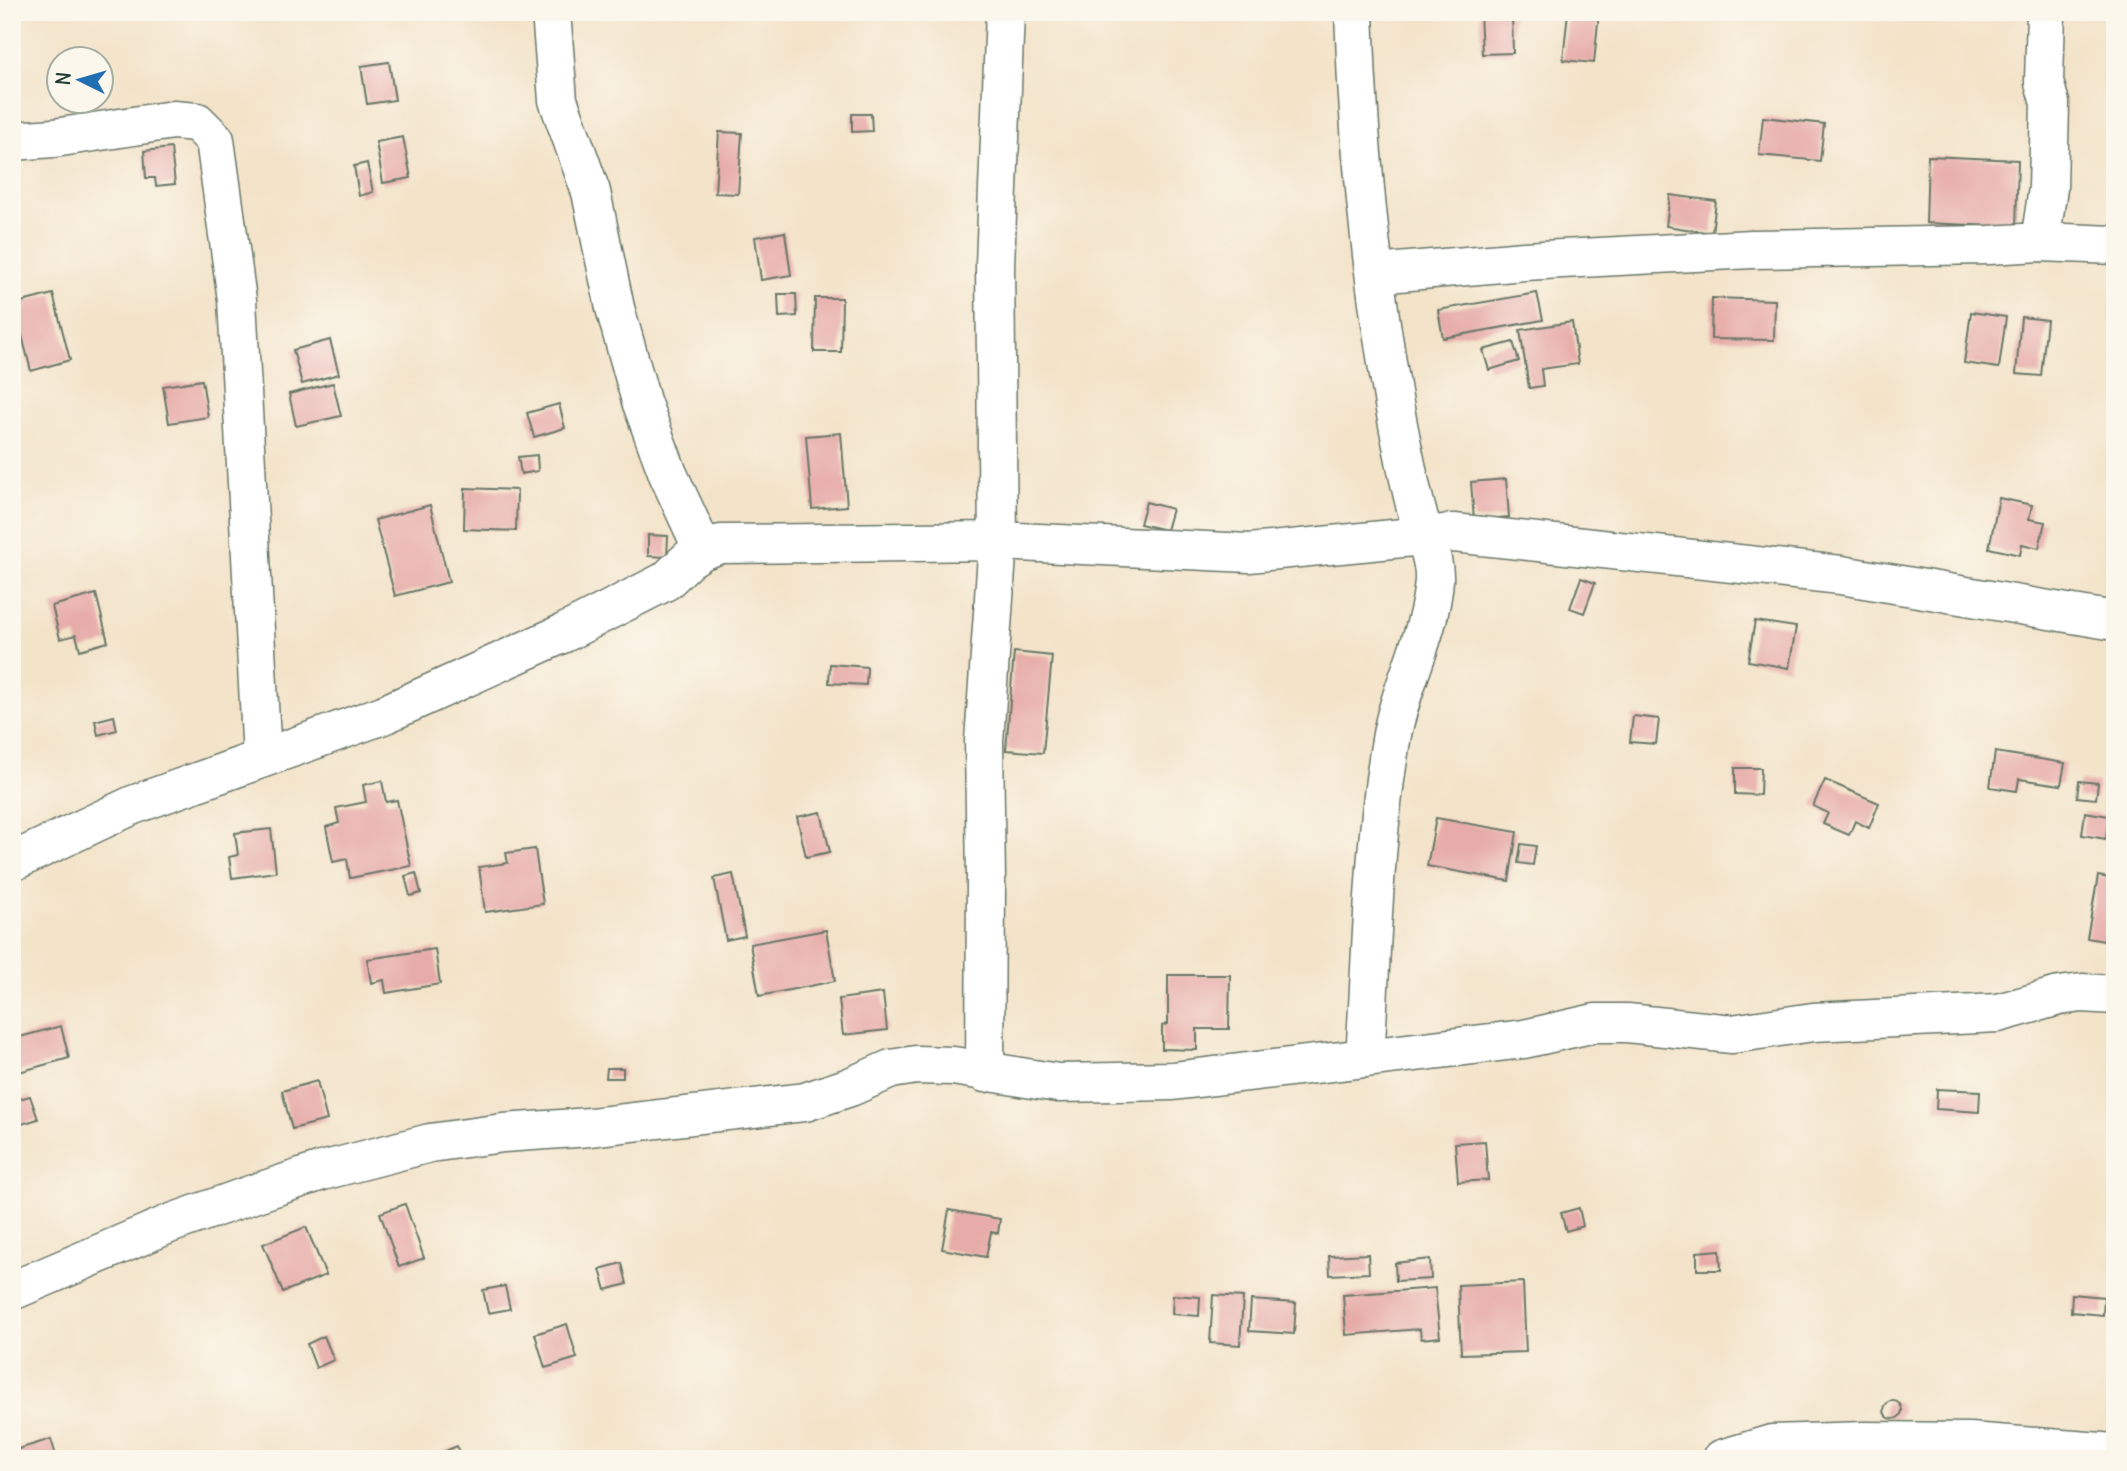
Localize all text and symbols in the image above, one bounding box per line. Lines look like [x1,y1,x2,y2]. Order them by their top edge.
north arrow [46,46,116,116]
text: N [51,71,76,86]

